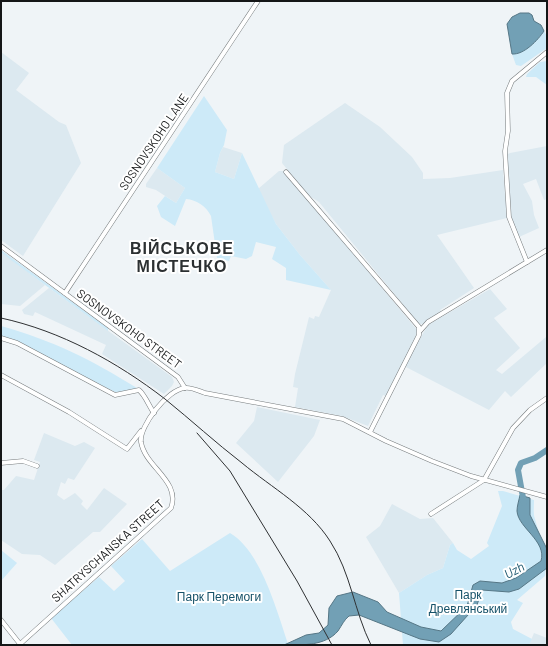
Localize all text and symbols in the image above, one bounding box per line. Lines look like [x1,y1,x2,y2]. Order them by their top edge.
street label: SOSNOVSKOHO LANE [116,91,191,192]
district label: ВІЙСЬКОВЕ МІСТЕЧКО [130,238,234,275]
street label: SOSNOVSKOHO STREET [75,286,185,371]
street label: SHATRYSCHANSKA STREET [48,496,167,604]
water label: Uzh [501,558,527,582]
park label: Парк Древлянський [429,587,507,616]
park label: Парк Перемоги [177,589,261,604]

